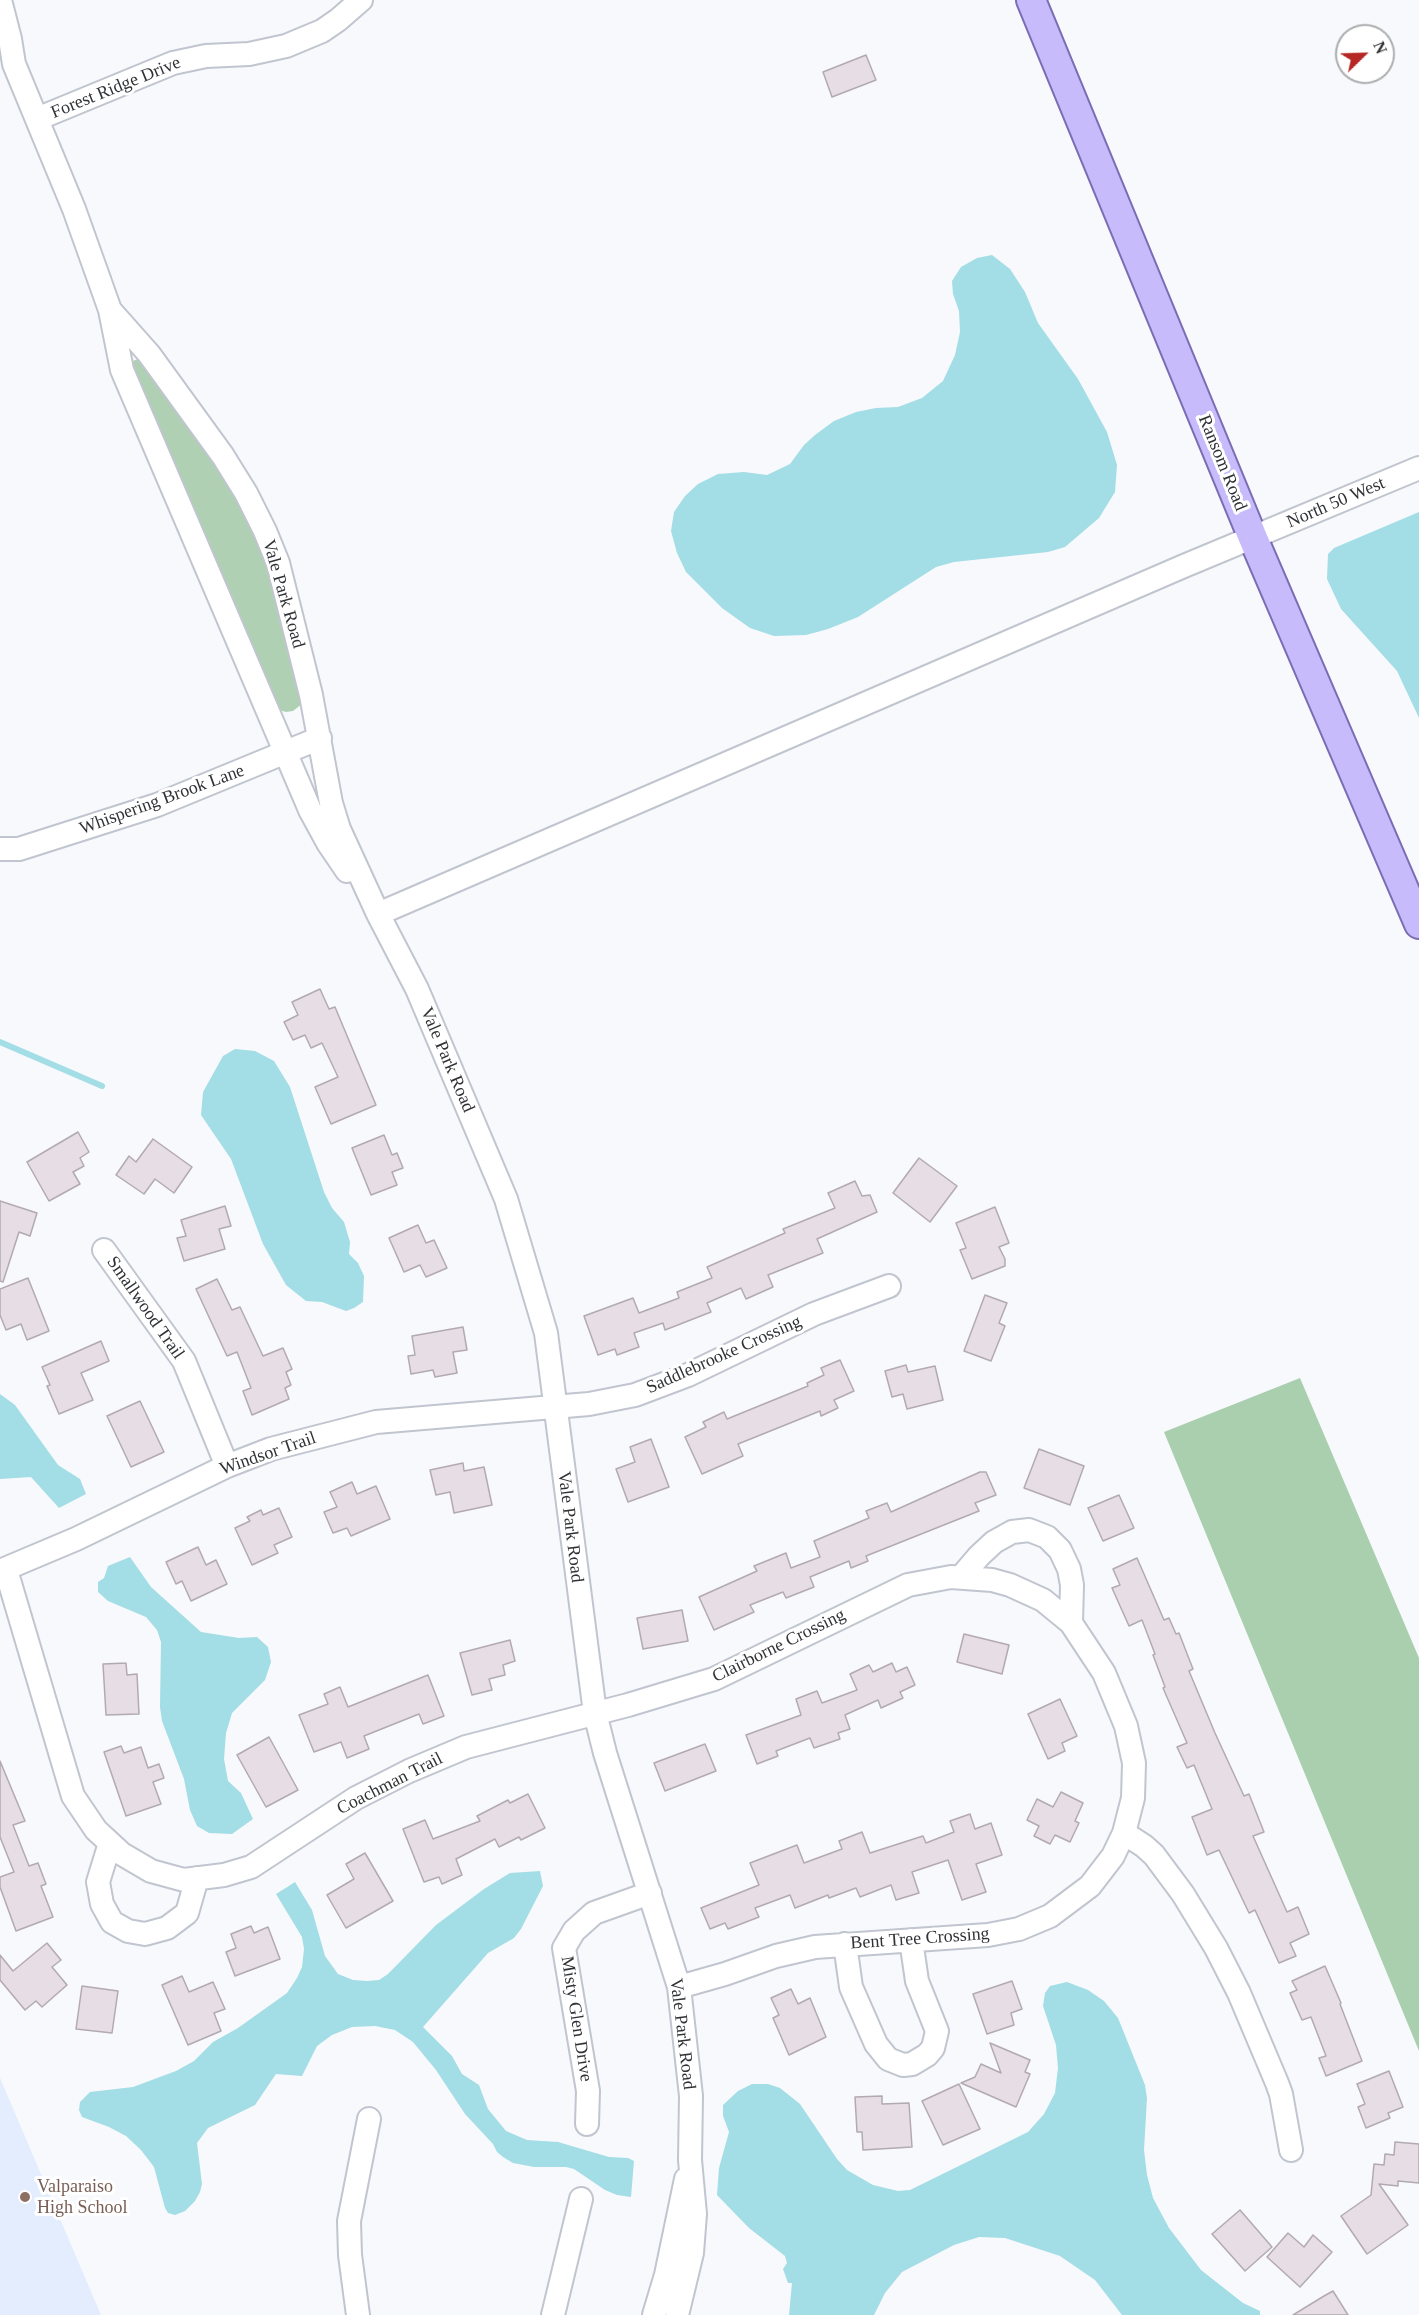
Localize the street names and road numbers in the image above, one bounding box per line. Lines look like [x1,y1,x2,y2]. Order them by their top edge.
street label: Forest Ridge Drive [48,52,184,124]
street label: Ransom Road [1193,412,1251,514]
street label: North 50 West [1284,473,1388,533]
street label: Vale Park Road [257,537,309,651]
street label: Whispering Brook Lane [77,760,247,840]
street label: Vale Park Road [415,1004,479,1116]
street label: Smallwood Trail [101,1252,189,1364]
street label: Saddlebrooke Crossing [643,1311,805,1399]
street label: Windsor Trail [217,1427,319,1481]
street label: Vale Park Road [552,1470,588,1584]
street label: Clairborne Crossing [709,1604,849,1688]
street label: Coachman Trail [333,1748,447,1820]
street label: Bent Tree Crossing [850,1923,990,1955]
street label: Misty Glen Drive [555,1955,597,2083]
street label: Vale Park Road [664,1977,700,2091]

